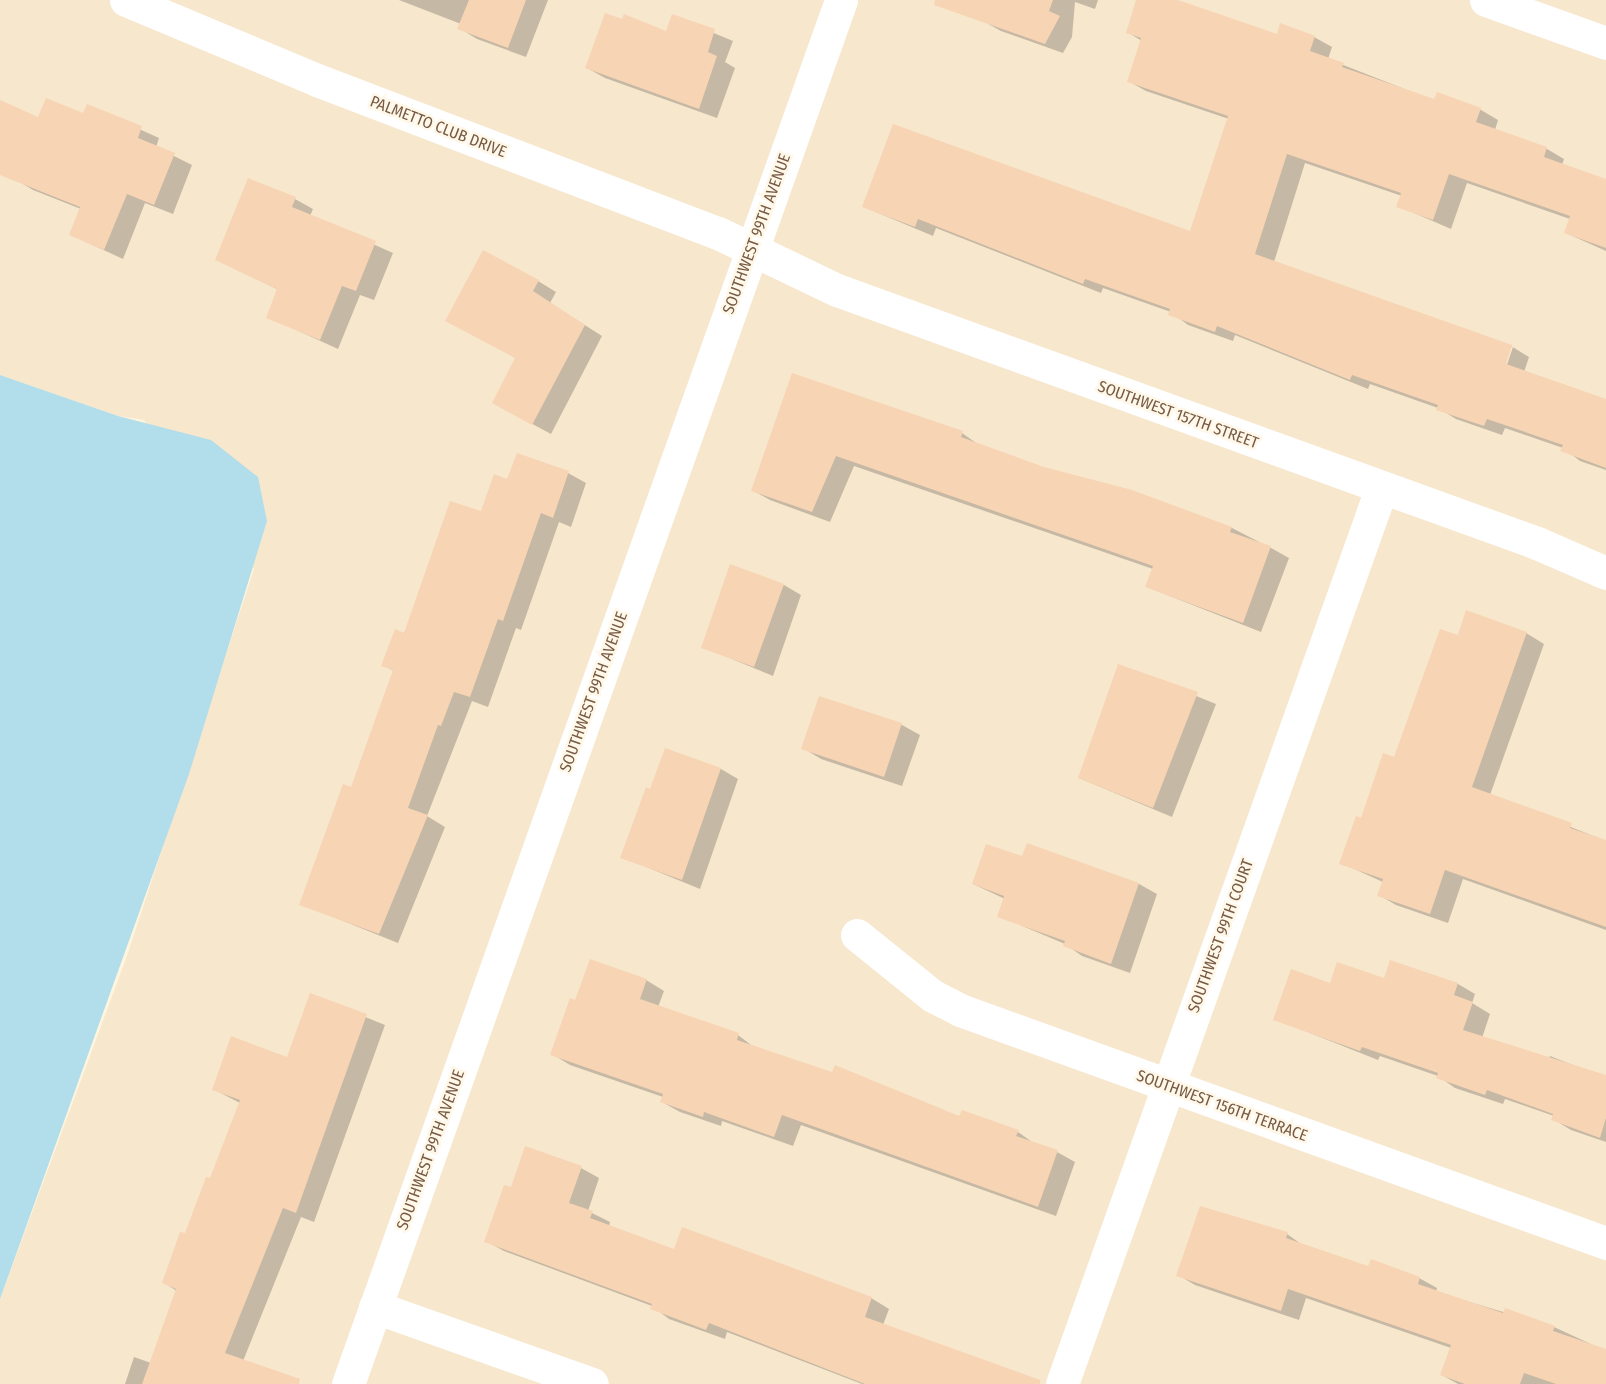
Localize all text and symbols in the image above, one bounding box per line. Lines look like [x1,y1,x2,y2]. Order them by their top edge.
street label: PALMETTO CLUB DRIVE [367,92,509,162]
street label: SOUTHWEST 99TH AVENUE [719,151,795,317]
street label: SOUTHWEST 157TH STREET [1095,377,1261,453]
street label: SOUTHWEST 99TH AVENUE [556,609,632,775]
street label: SOUTHWEST 99TH COURT [1184,857,1258,1015]
street label: SOUTHWEST 156TH TERRACE [1134,1066,1310,1146]
street label: SOUTHWEST 99TH AVENUE [393,1067,469,1233]

